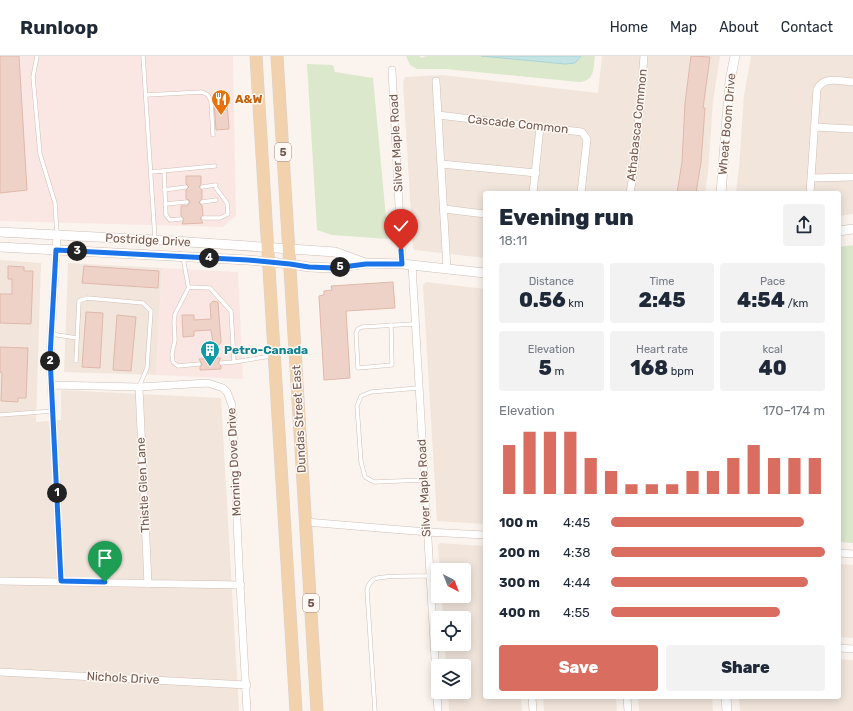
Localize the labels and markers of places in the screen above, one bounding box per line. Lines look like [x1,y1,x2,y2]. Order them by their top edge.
restaurant icon: A&W [210,88,232,116]
place label: A&W [235,92,262,106]
pin [384,209,418,250]
pin: 3 [67,241,87,261]
pin: 4 [199,248,219,268]
pin: 5 [330,257,350,277]
building icon: Petro-Canada [199,339,221,367]
place label: Petro-Canada [224,343,308,357]
pin: 2 [40,351,60,371]
pin: 1 [47,483,67,503]
pin [88,541,122,582]

